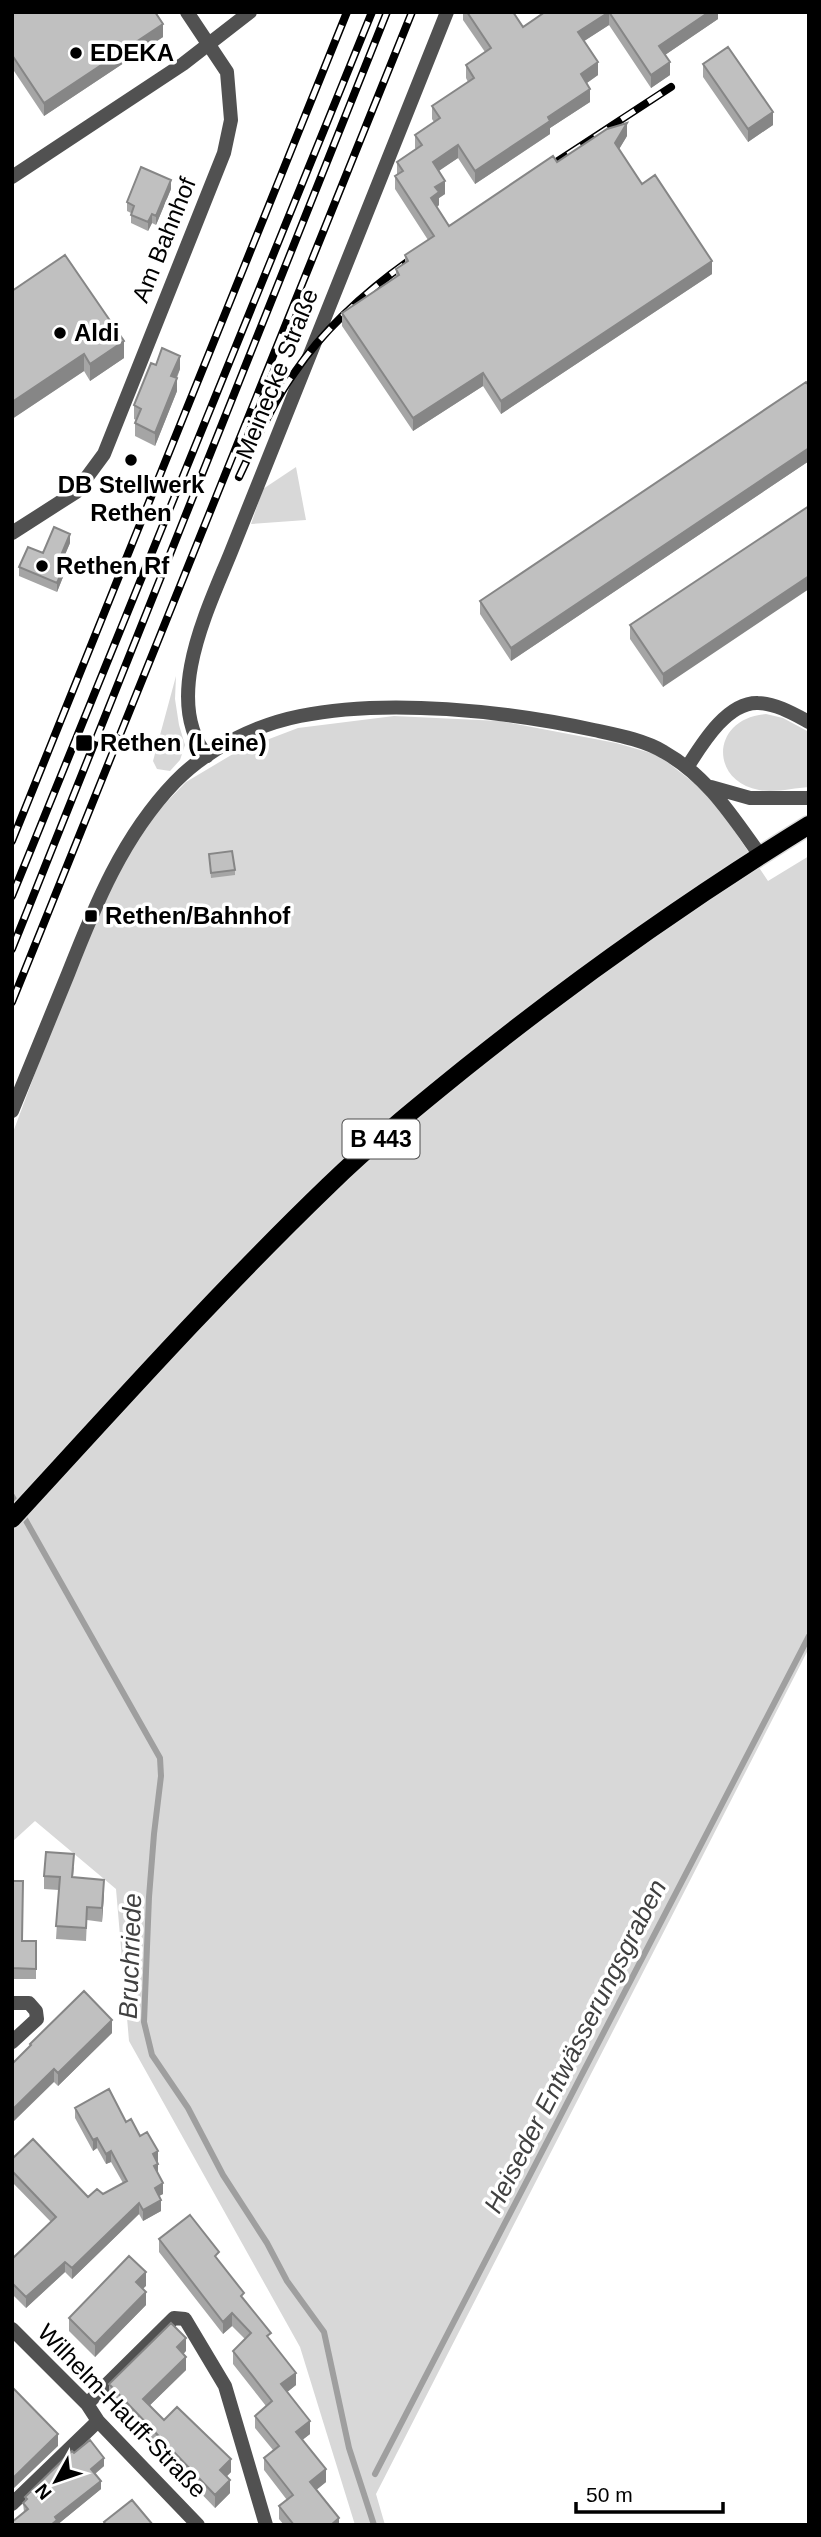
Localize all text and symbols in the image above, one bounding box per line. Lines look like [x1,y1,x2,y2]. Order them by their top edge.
place label: EDEKA [90,39,174,66]
marker: EDEKA [68,45,84,61]
street label: Am Bahnhof [126,173,201,306]
street label: Meinecke Straße [230,285,323,463]
place label: Aldi [74,319,119,346]
marker: Aldi [52,325,68,341]
marker: DB Stellwerk Rethen [123,452,139,468]
place label: DB Stellwerk Rethen [58,471,205,526]
place label: Rethen Rf [56,552,170,579]
marker: Rethen Rf [34,558,50,574]
place label: Rethen (Leine) [100,729,267,756]
marker: Rethen (Leine) [74,733,94,753]
place label: Rethen/Bahnhof [105,902,291,929]
marker: Rethen/Bahnhof [83,908,99,924]
road number: B 443 [342,1120,420,1158]
water label: Heiseder Entwässerungsgraben [478,1874,672,2218]
water label: Bruchriede [113,1893,147,2019]
street label: Wilhelm-Hauff-Straße [33,2318,212,2503]
north arrow [21,2446,91,2516]
scale bar [576,2470,723,2514]
text: N [31,2480,56,2504]
text: 50 m [586,2483,633,2506]

